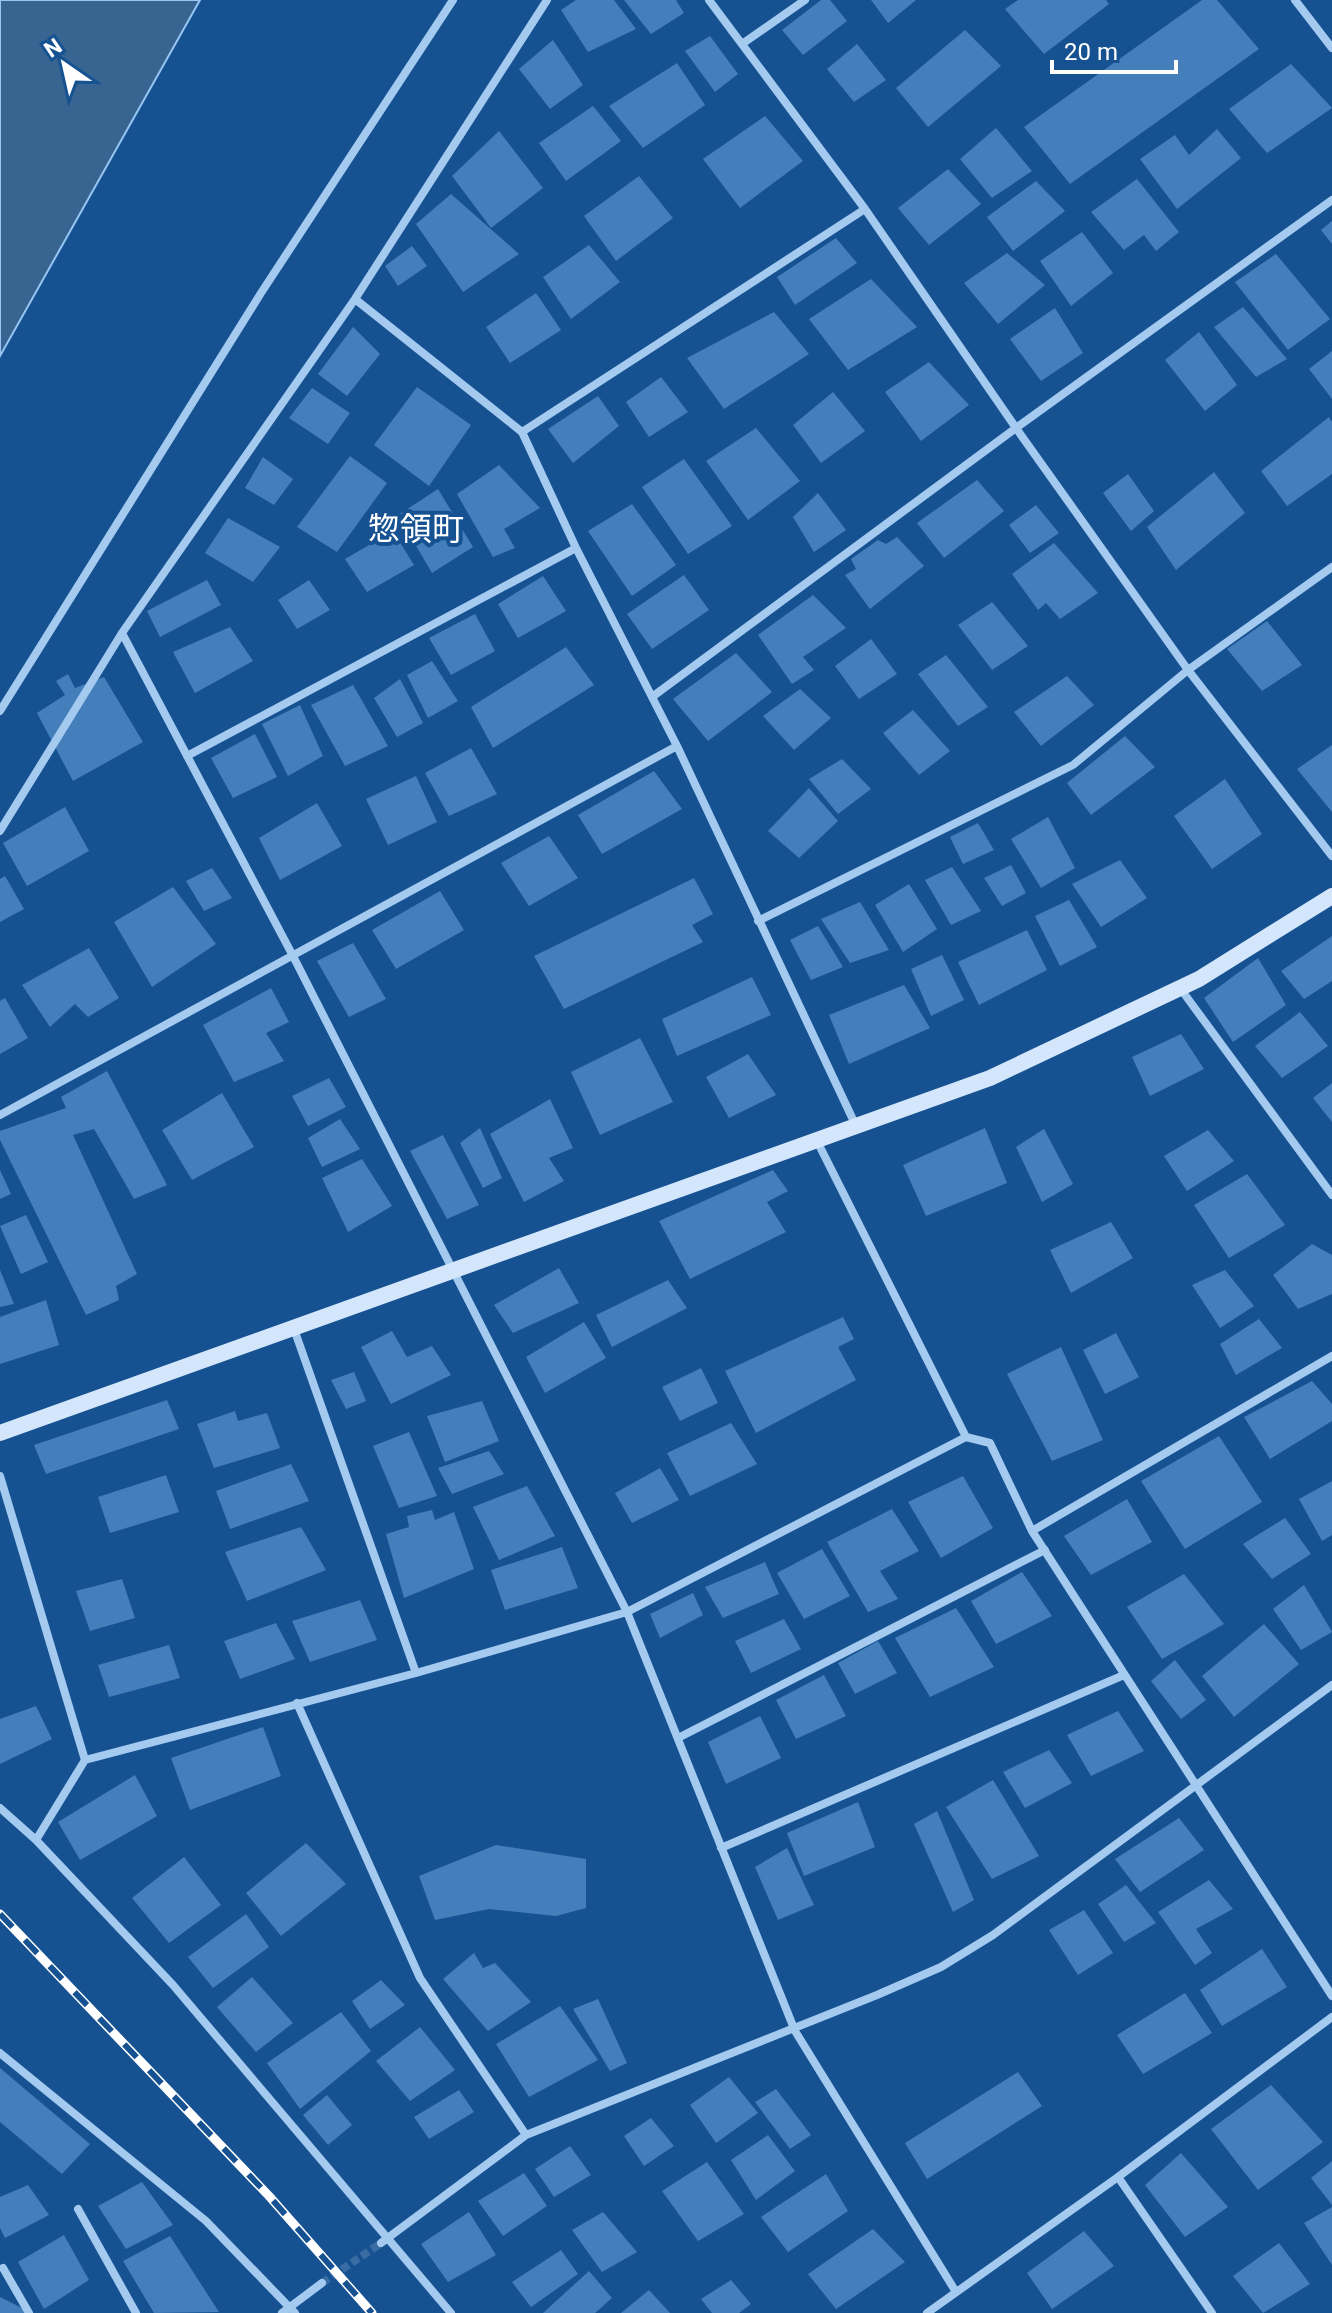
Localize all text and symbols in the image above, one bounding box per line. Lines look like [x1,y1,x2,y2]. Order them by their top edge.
north arrow [24,24,104,104]
scale bar [1052,24,1176,74]
text: N [40,33,67,63]
text: 20 m [1064,38,1118,66]
district label: 惣領町 [368,510,464,548]

